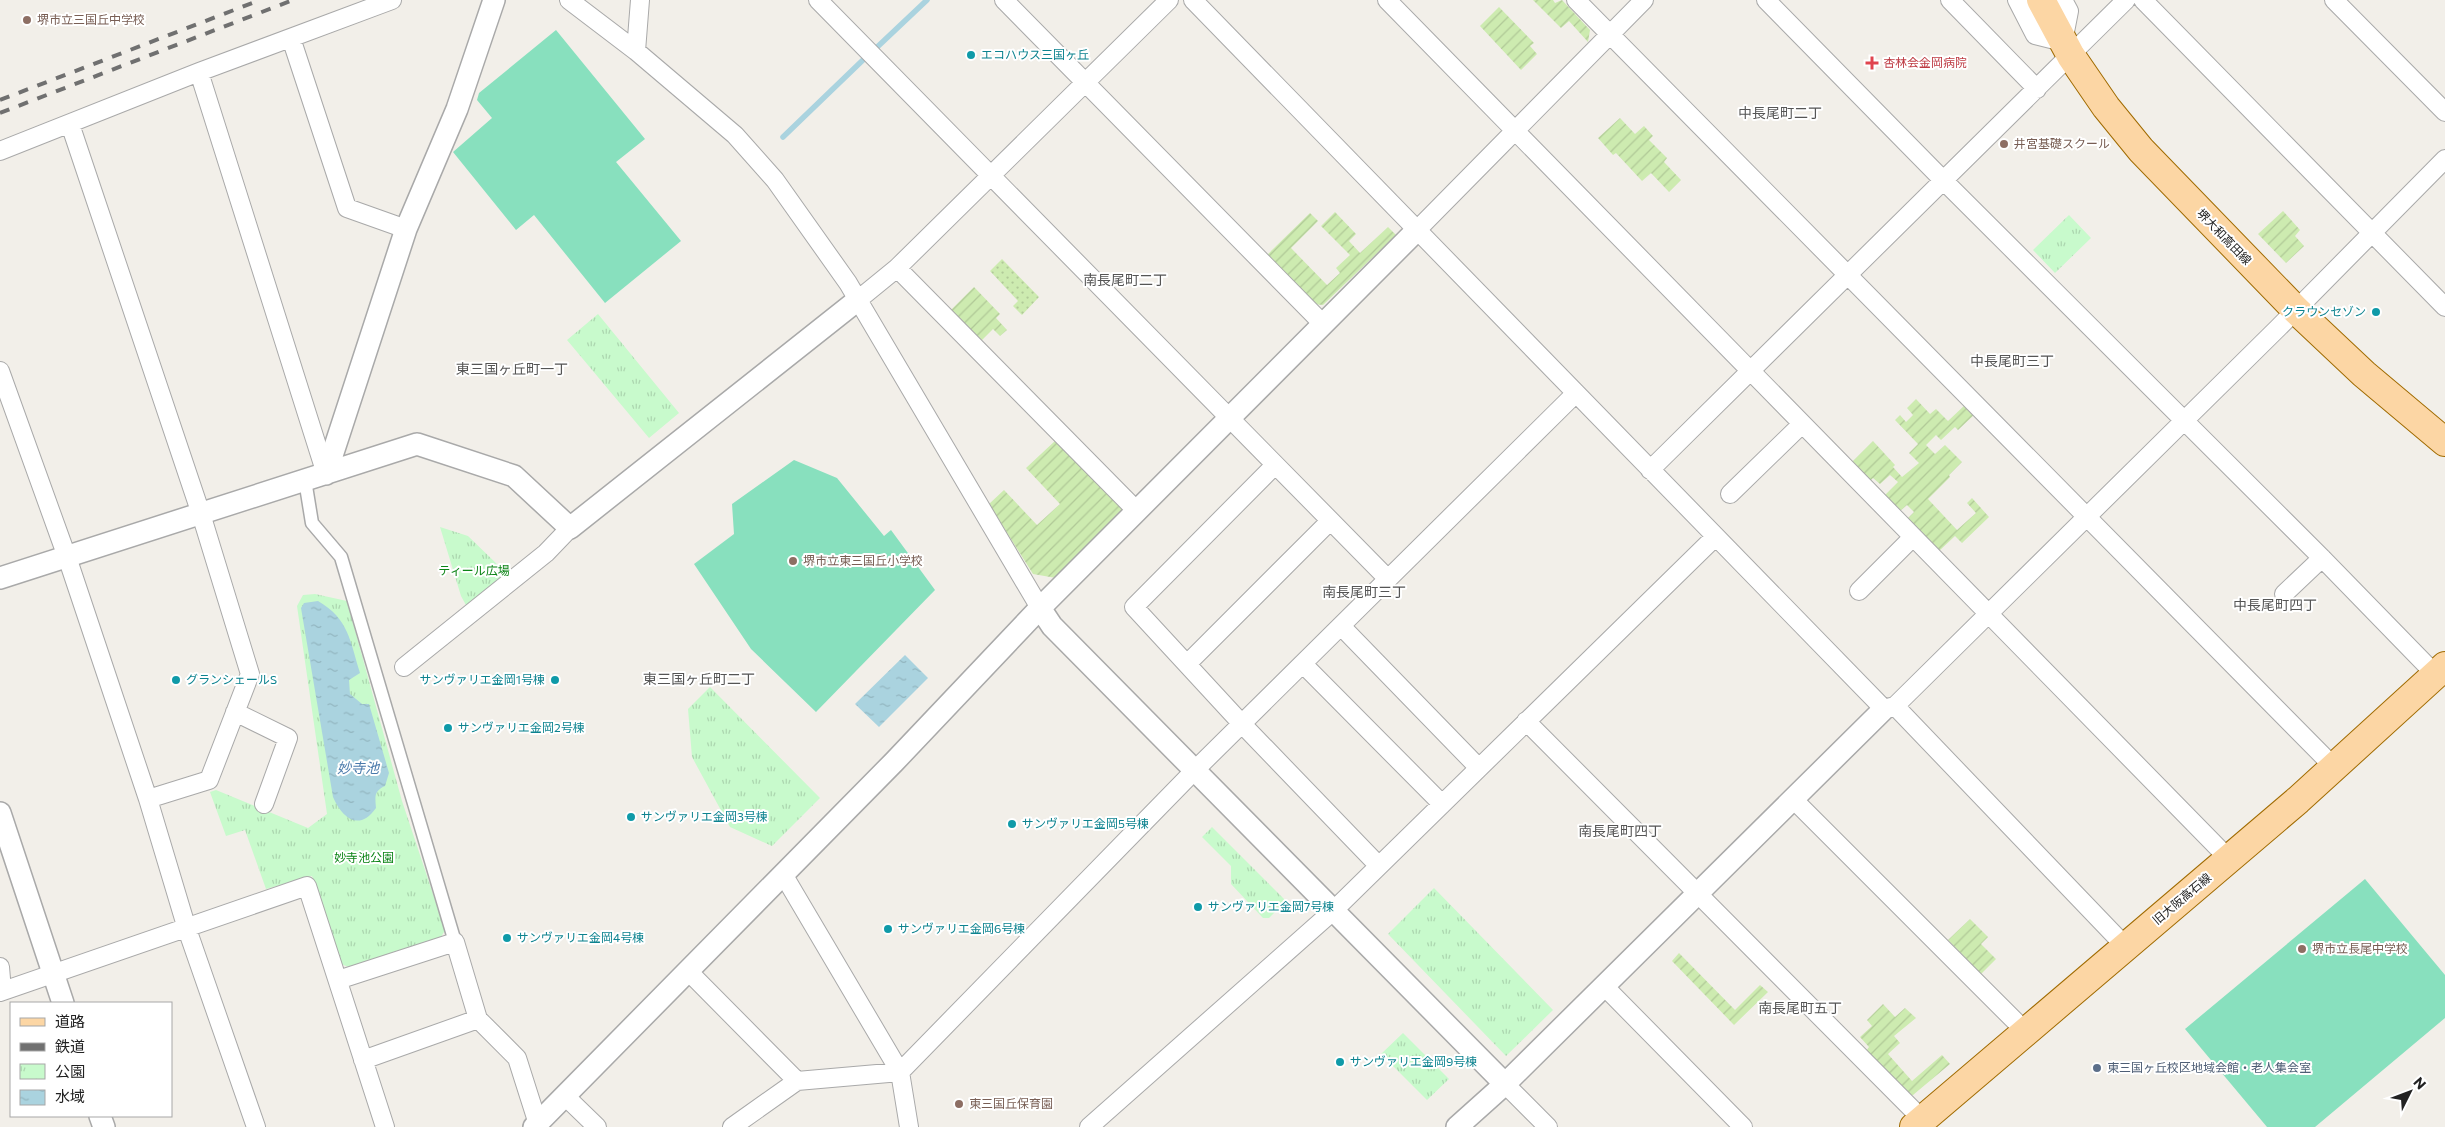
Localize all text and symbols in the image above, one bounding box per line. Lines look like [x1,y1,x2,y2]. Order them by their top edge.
place label: 堺市立三国丘中学校 [37,12,145,26]
marker: 堺市立三国丘中学校 [21,14,33,26]
place label: エコハウス三国ヶ丘 [981,47,1089,61]
marker: エコハウス三国ヶ丘 [965,49,977,61]
place label: 杏林会金岡病院 [1883,55,1967,69]
marker: 杏林会金岡病院 [1865,56,1879,70]
district label: 中長尾町二丁 [1738,104,1822,121]
place label: 井宮基礎スクール [2014,136,2110,150]
marker: 井宮基礎スクール [1998,138,2010,150]
street label: 堺大和高田線 [2195,206,2255,267]
district label: 南長尾町二丁 [1083,271,1167,288]
place label: クラウンセゾン [2282,304,2366,318]
marker: クラウンセゾン [2370,306,2382,318]
district label: 中長尾町三丁 [1970,352,2054,369]
district label: 東三国ヶ丘町一丁 [456,360,568,377]
place label: 堺市立東三国丘小学校 [803,553,923,567]
marker: 堺市立東三国丘小学校 [787,555,799,567]
park label: ティール広場 [438,563,510,577]
district label: 南長尾町三丁 [1322,583,1406,600]
district label: 中長尾町四丁 [2233,596,2317,613]
district label: 東三国ヶ丘町二丁 [643,670,755,687]
place label: グランシェールS [186,672,277,686]
place label: サンヴァリエ金岡1号棟 [420,672,545,686]
marker: グランシェールS [170,674,182,686]
marker: サンヴァリエ金岡1号棟 [549,674,561,686]
place label: サンヴァリエ金岡2号棟 [458,720,585,734]
marker: サンヴァリエ金岡2号棟 [442,722,454,734]
water label: 妙寺池 [337,759,381,776]
place label: サンヴァリエ金岡3号棟 [641,809,768,823]
marker: サンヴァリエ金岡3号棟 [625,811,637,823]
place label: サンヴァリエ金岡5号棟 [1022,816,1149,830]
marker: サンヴァリエ金岡5号棟 [1006,818,1018,830]
district label: 南長尾町四丁 [1578,822,1662,839]
park label: 妙寺池公園 [334,850,394,864]
street label: 旧大阪高石線 [2149,870,2213,927]
place label: サンヴァリエ金岡7号棟 [1208,899,1334,913]
marker: サンヴァリエ金岡7号棟 [1192,901,1204,913]
place label: サンヴァリエ金岡6号棟 [898,921,1025,935]
marker: サンヴァリエ金岡6号棟 [882,923,894,935]
place label: サンヴァリエ金岡4号棟 [517,930,644,944]
marker: サンヴァリエ金岡4号棟 [501,932,513,944]
place label: 堺市立長尾中学校 [2312,941,2408,955]
marker: 堺市立長尾中学校 [2296,943,2308,955]
district label: 南長尾町五丁 [1758,999,1842,1016]
legend [10,1002,172,1117]
text: 道路 [55,1012,85,1030]
text: 鉄道 [55,1037,85,1055]
place label: サンヴァリエ金岡9号棟 [1350,1054,1477,1068]
marker: サンヴァリエ金岡9号棟 [1334,1056,1346,1068]
place label: 東三国ヶ丘校区地域会館・老人集会室 [2107,1060,2311,1074]
text: 公園 [55,1062,85,1080]
marker: 東三国ヶ丘校区地域会館・老人集会室 [2091,1062,2103,1074]
north arrow [2385,1067,2435,1117]
text: N [2410,1073,2430,1093]
text: 水域 [55,1087,85,1105]
place label: 東三国丘保育園 [969,1096,1053,1110]
marker: 東三国丘保育園 [953,1098,965,1110]

